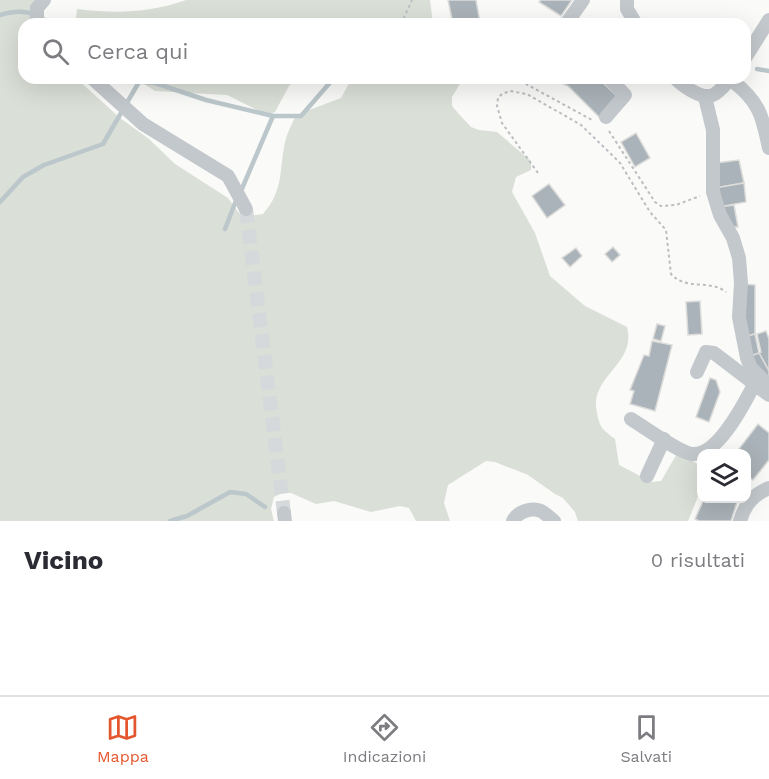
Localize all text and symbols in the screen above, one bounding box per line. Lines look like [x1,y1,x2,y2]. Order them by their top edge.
search box [18,18,751,84]
icon: search [39,35,72,68]
text: Cerca qui [87,39,188,64]
map controls [697,449,751,503]
button: layers [697,449,751,503]
text: Vicino [24,545,103,575]
text: 0 risultati [651,548,745,572]
tab: Mappa [97,711,149,766]
tab: Indicazioni [343,711,426,766]
tab: Salvati [620,711,672,766]

